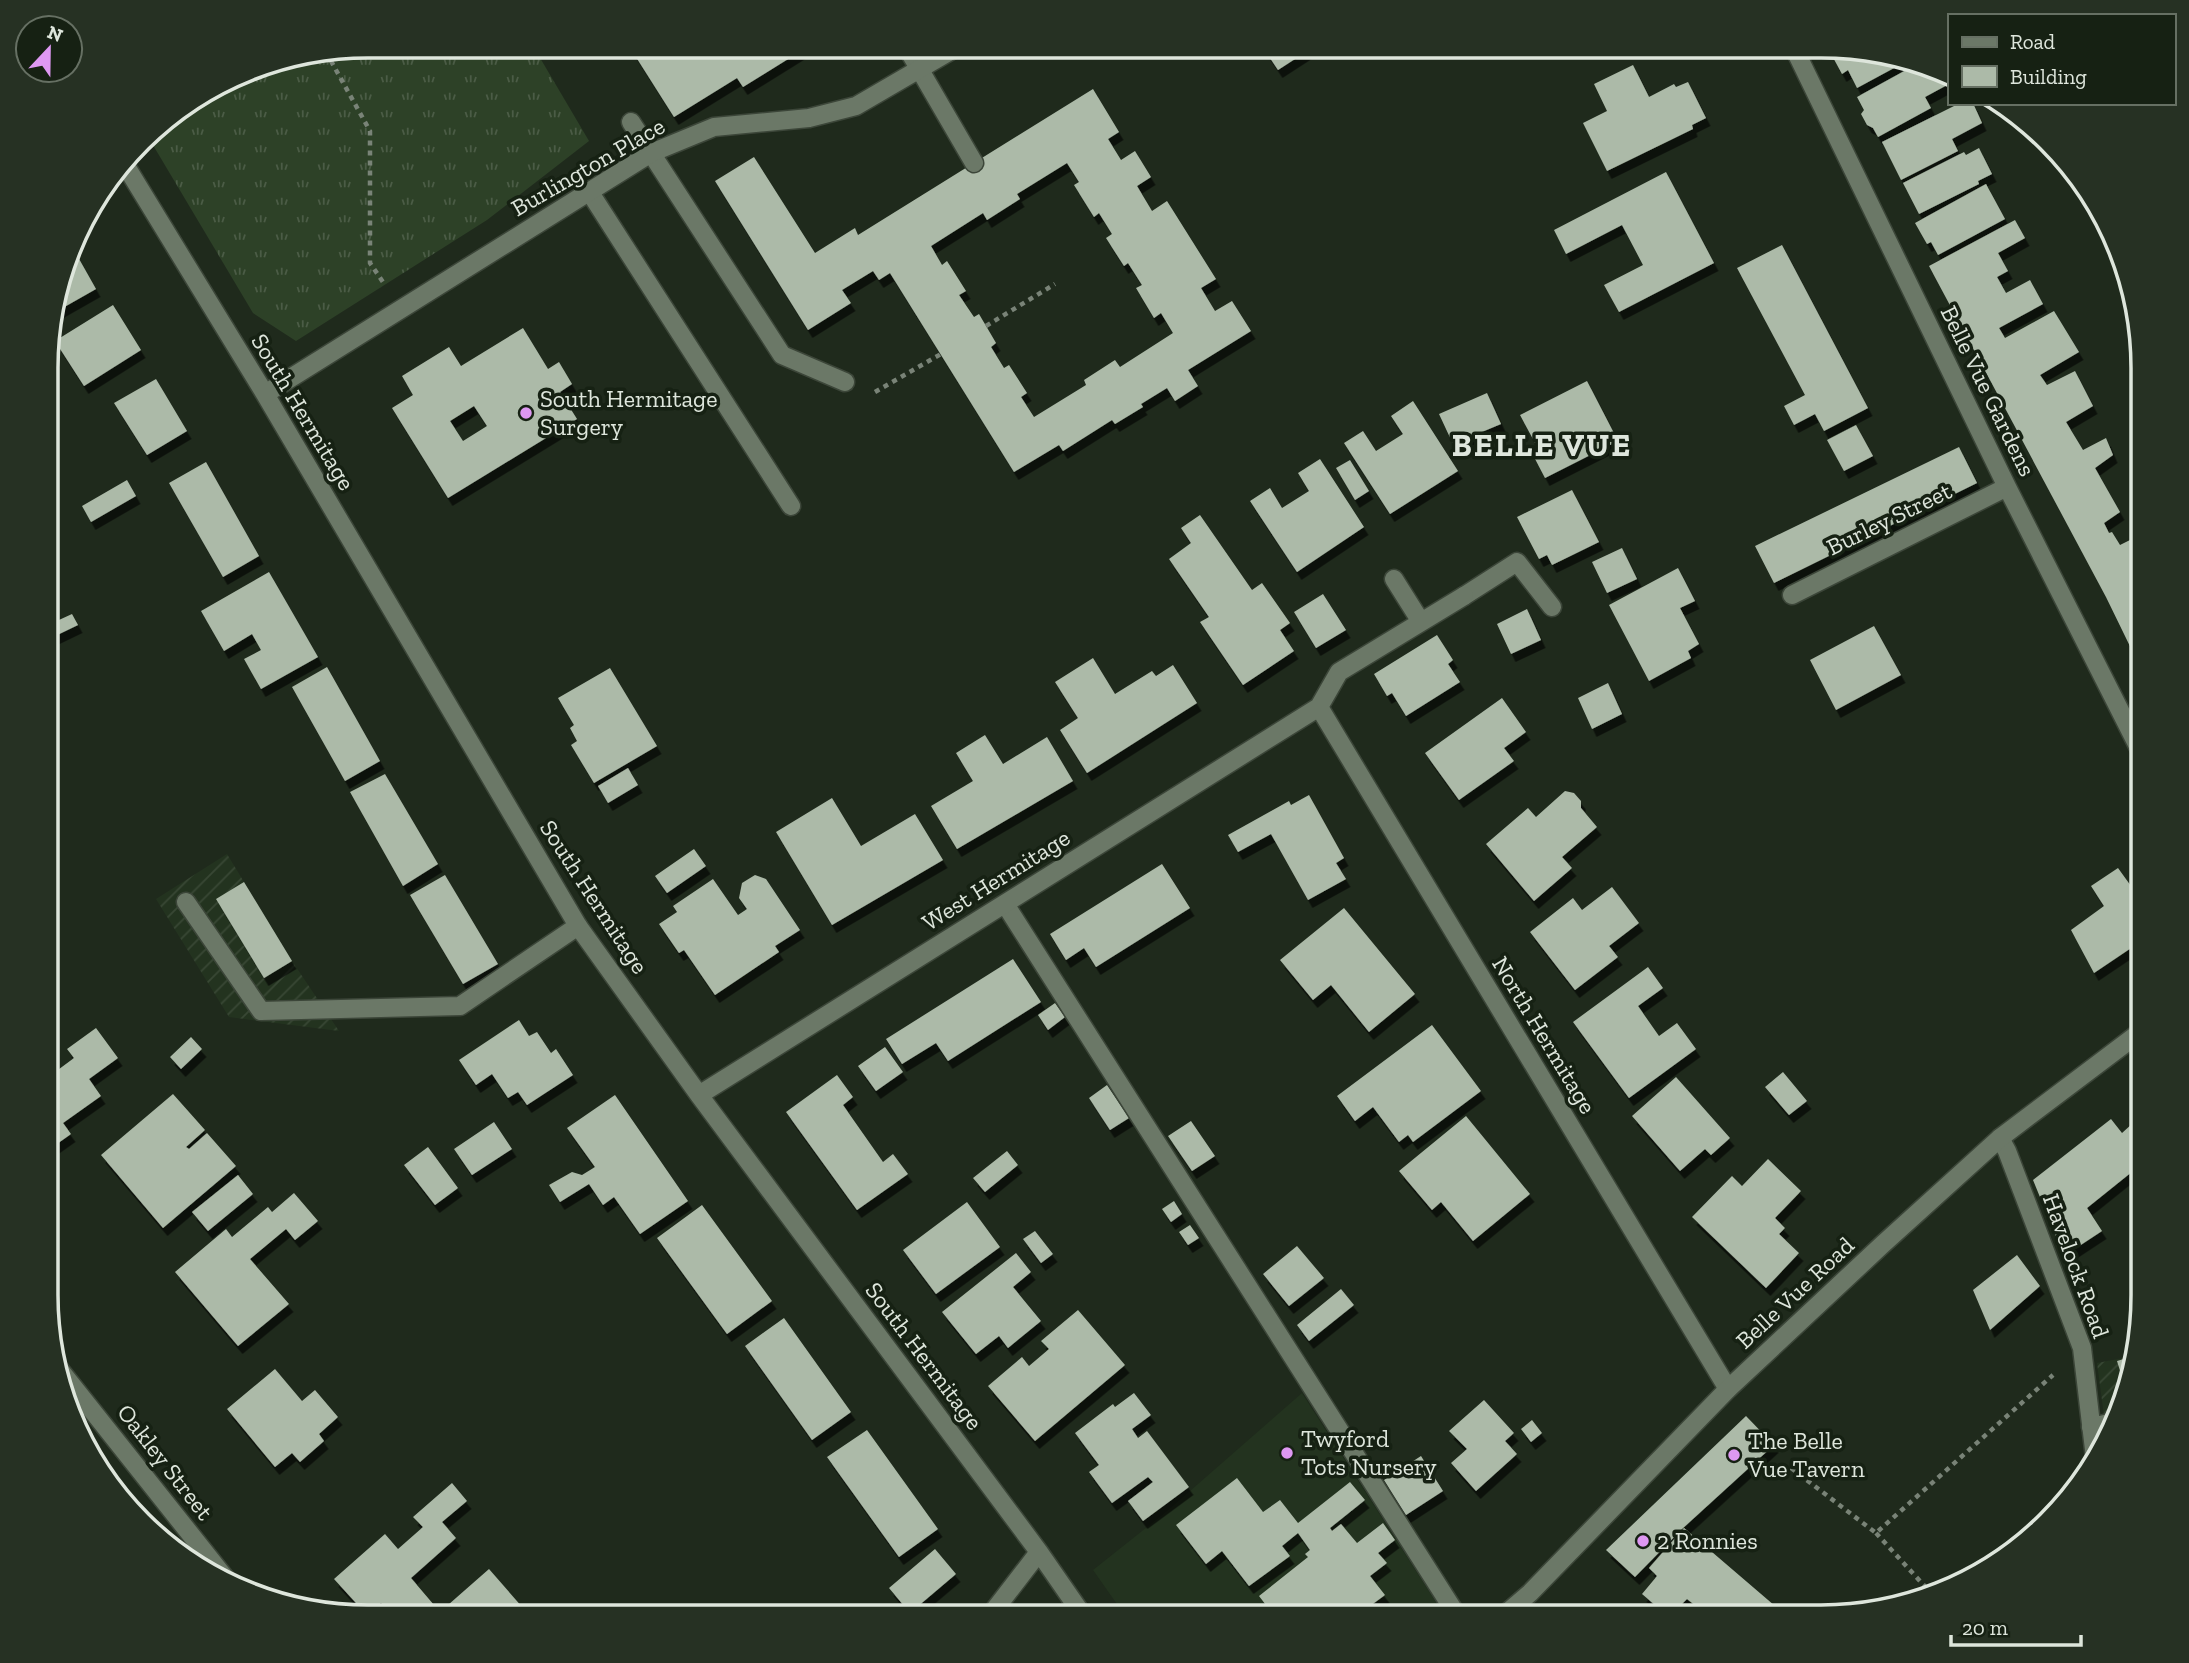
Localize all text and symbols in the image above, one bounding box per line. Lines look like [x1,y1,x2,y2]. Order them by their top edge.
north arrow [14,14,84,84]
legend [1948,14,2175,105]
text: N [44,20,66,47]
text: Road [2010,29,2056,54]
text: Building [2010,64,2087,89]
street label: Burlington Place [506,111,670,222]
street label: Belle Vue Gardens [1935,301,2042,481]
street label: South Hermitage [245,328,362,495]
place label: South Hermitage Surgery [540,384,717,441]
marker: South Hermitage Surgery [518,405,534,421]
district label: BELLE VUE [1452,426,1632,464]
street label: Burley Street [1822,476,1956,561]
street label: South Hermitage [534,814,655,979]
street label: West Hermitage [916,823,1075,937]
street label: North Hermitage [1486,951,1603,1119]
street label: Havelock Road [2037,1190,2116,1342]
street label: Belle Vue Road [1730,1231,1860,1355]
street label: South Hermitage [859,1276,989,1435]
street label: Oakley Street [111,1398,220,1525]
place label: Twyford Tots Nursery [1301,1424,1437,1481]
place label: The Belle Vue Tavern [1747,1426,1865,1483]
marker: Twyford Tots Nursery [1279,1445,1295,1461]
marker: The Belle Vue Tavern [1726,1447,1742,1463]
place label: 2 Ronnies [1657,1526,1758,1555]
marker: 2 Ronnies [1635,1533,1651,1549]
scale bar [1951,1604,2080,1648]
text: 20 m [1962,1615,2008,1640]

